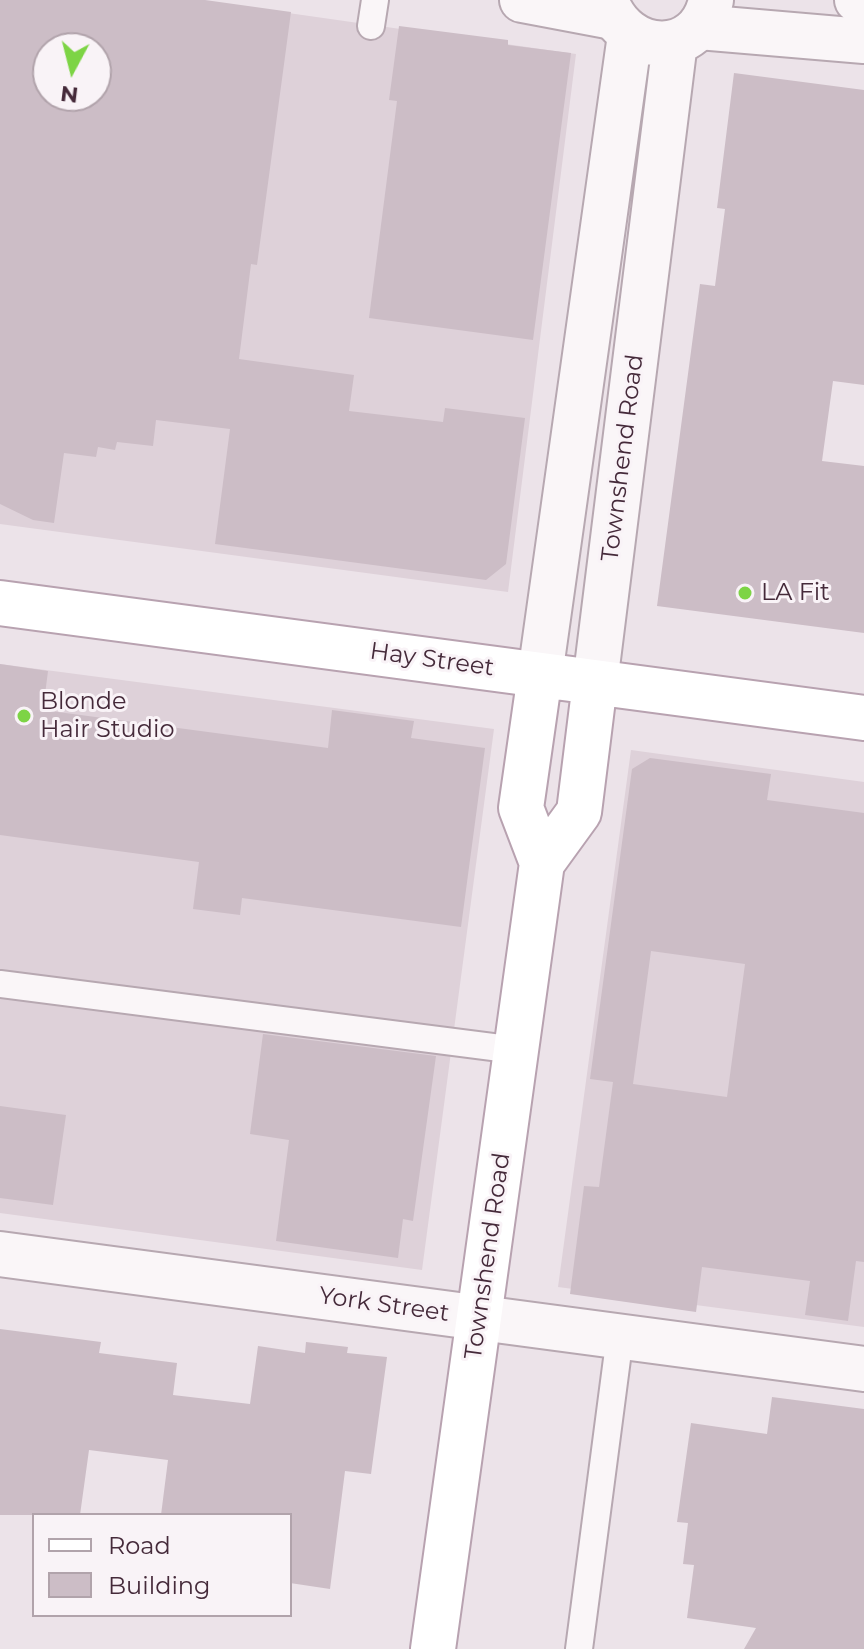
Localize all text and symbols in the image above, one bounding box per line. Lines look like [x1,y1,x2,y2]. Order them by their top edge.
north arrow [32,32,112,112]
text: N [59,80,80,109]
street label: Townshend Road [596,353,650,563]
place label: LA Fit [761,579,830,607]
marker: LA Fit [736,584,754,602]
street label: Hay Street [368,637,496,683]
place label: Blonde Hair Studio [40,688,174,744]
marker: Blonde Hair Studio [15,707,33,725]
street label: Townshend Road [459,1151,517,1361]
street label: York Street [317,1282,451,1328]
legend [32,1513,292,1617]
text: Road [108,1531,171,1560]
text: Building [108,1571,211,1600]

